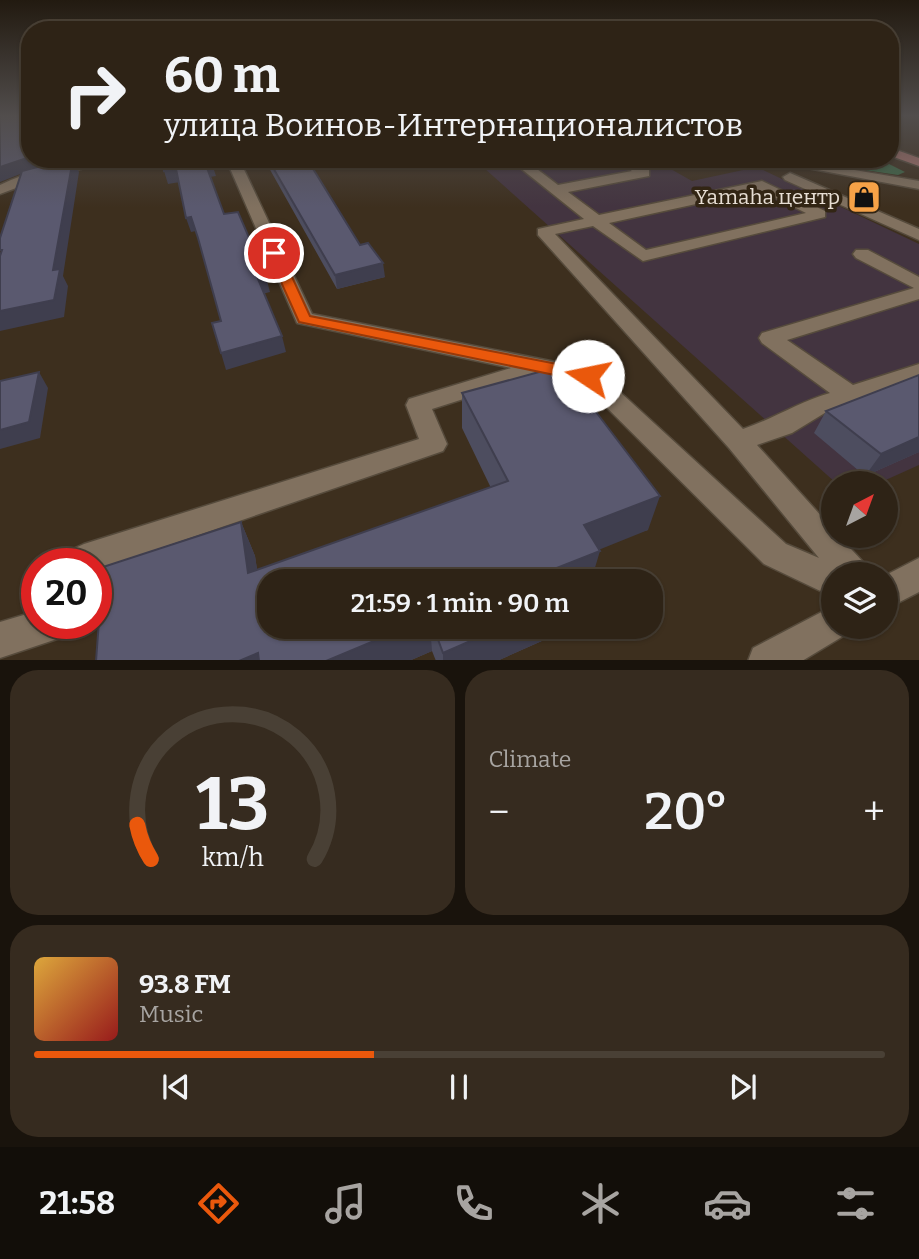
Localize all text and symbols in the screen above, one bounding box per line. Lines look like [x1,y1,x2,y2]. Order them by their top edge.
text: 60 m [164,46,280,105]
icon: right [49,49,140,140]
text: улица Воинов-Интернационалистов [164,106,743,144]
shop icon: Yamaha центр [845,178,883,216]
place label: Yamaha центр [695,184,840,210]
pin [244,223,304,283]
icon: arrive [255,234,293,272]
position arrow [551,339,625,413]
north arrow [821,471,898,548]
map controls [821,471,898,639]
speed limit sign: 20 [21,548,112,639]
button: layers [821,562,898,639]
text: 21:59 · 1 min · 90 m [351,588,569,619]
text: Climate [489,745,571,773]
text: 13 [196,761,269,848]
text: 20° [644,780,729,843]
text: − [489,789,509,835]
text: + [863,789,885,835]
text: km/h [201,842,264,872]
text: 93.8 FM [139,969,231,1000]
text: Music [139,1000,203,1028]
icon: previous [157,1068,195,1106]
icon: pause [440,1068,478,1106]
icon: next [724,1068,762,1106]
icon: directions [194,1179,243,1228]
icon: music [321,1179,370,1228]
icon: phone [449,1179,498,1228]
icon: climate [576,1179,625,1228]
icon: car [703,1179,752,1228]
icon: filters [831,1179,880,1228]
text: 21:58 [39,1184,115,1222]

